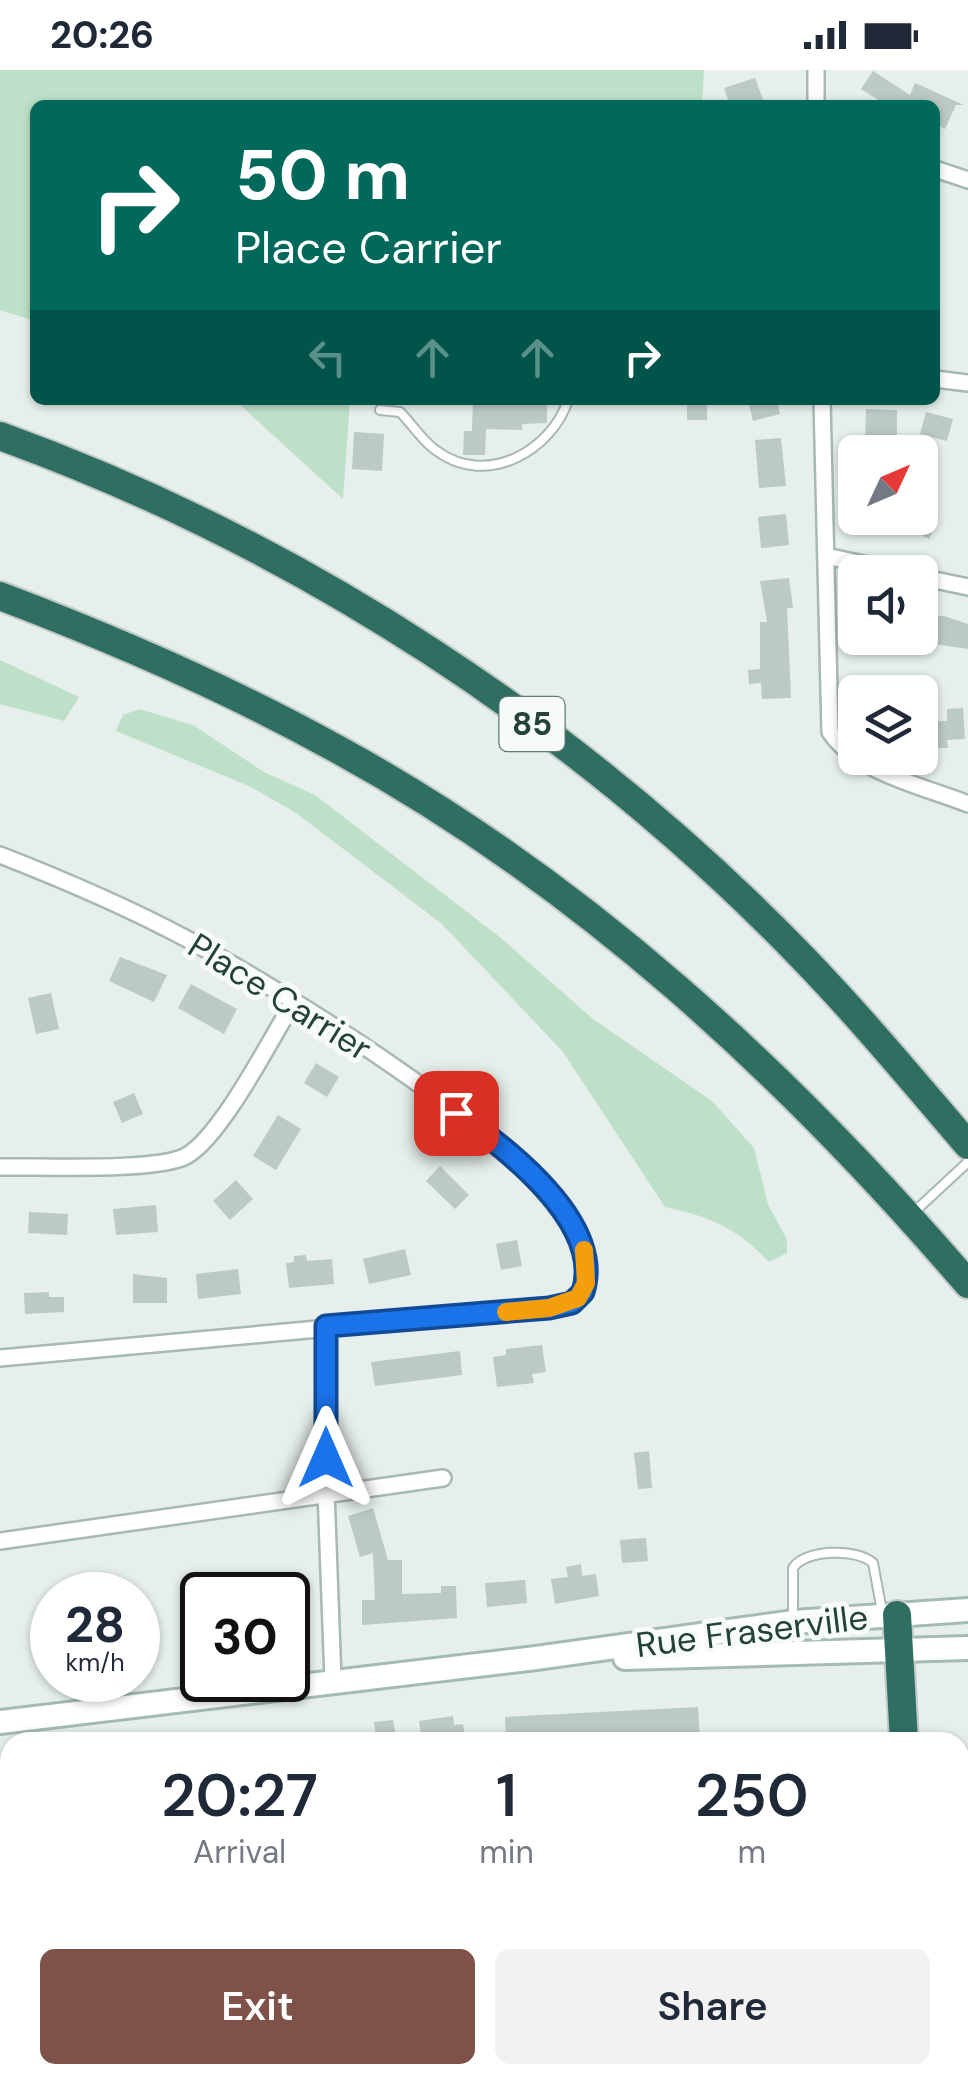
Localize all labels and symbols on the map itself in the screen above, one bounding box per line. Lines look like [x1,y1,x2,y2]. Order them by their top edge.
north arrow [838,435,938,535]
road number: 85 [500,697,564,751]
street label: Place Carrier [180,922,380,1072]
pin [414,1071,499,1156]
position arrow [274,1406,378,1510]
speed limit sign: 30 [180,1572,310,1702]
street label: Rue Fraserville [633,1594,871,1668]

